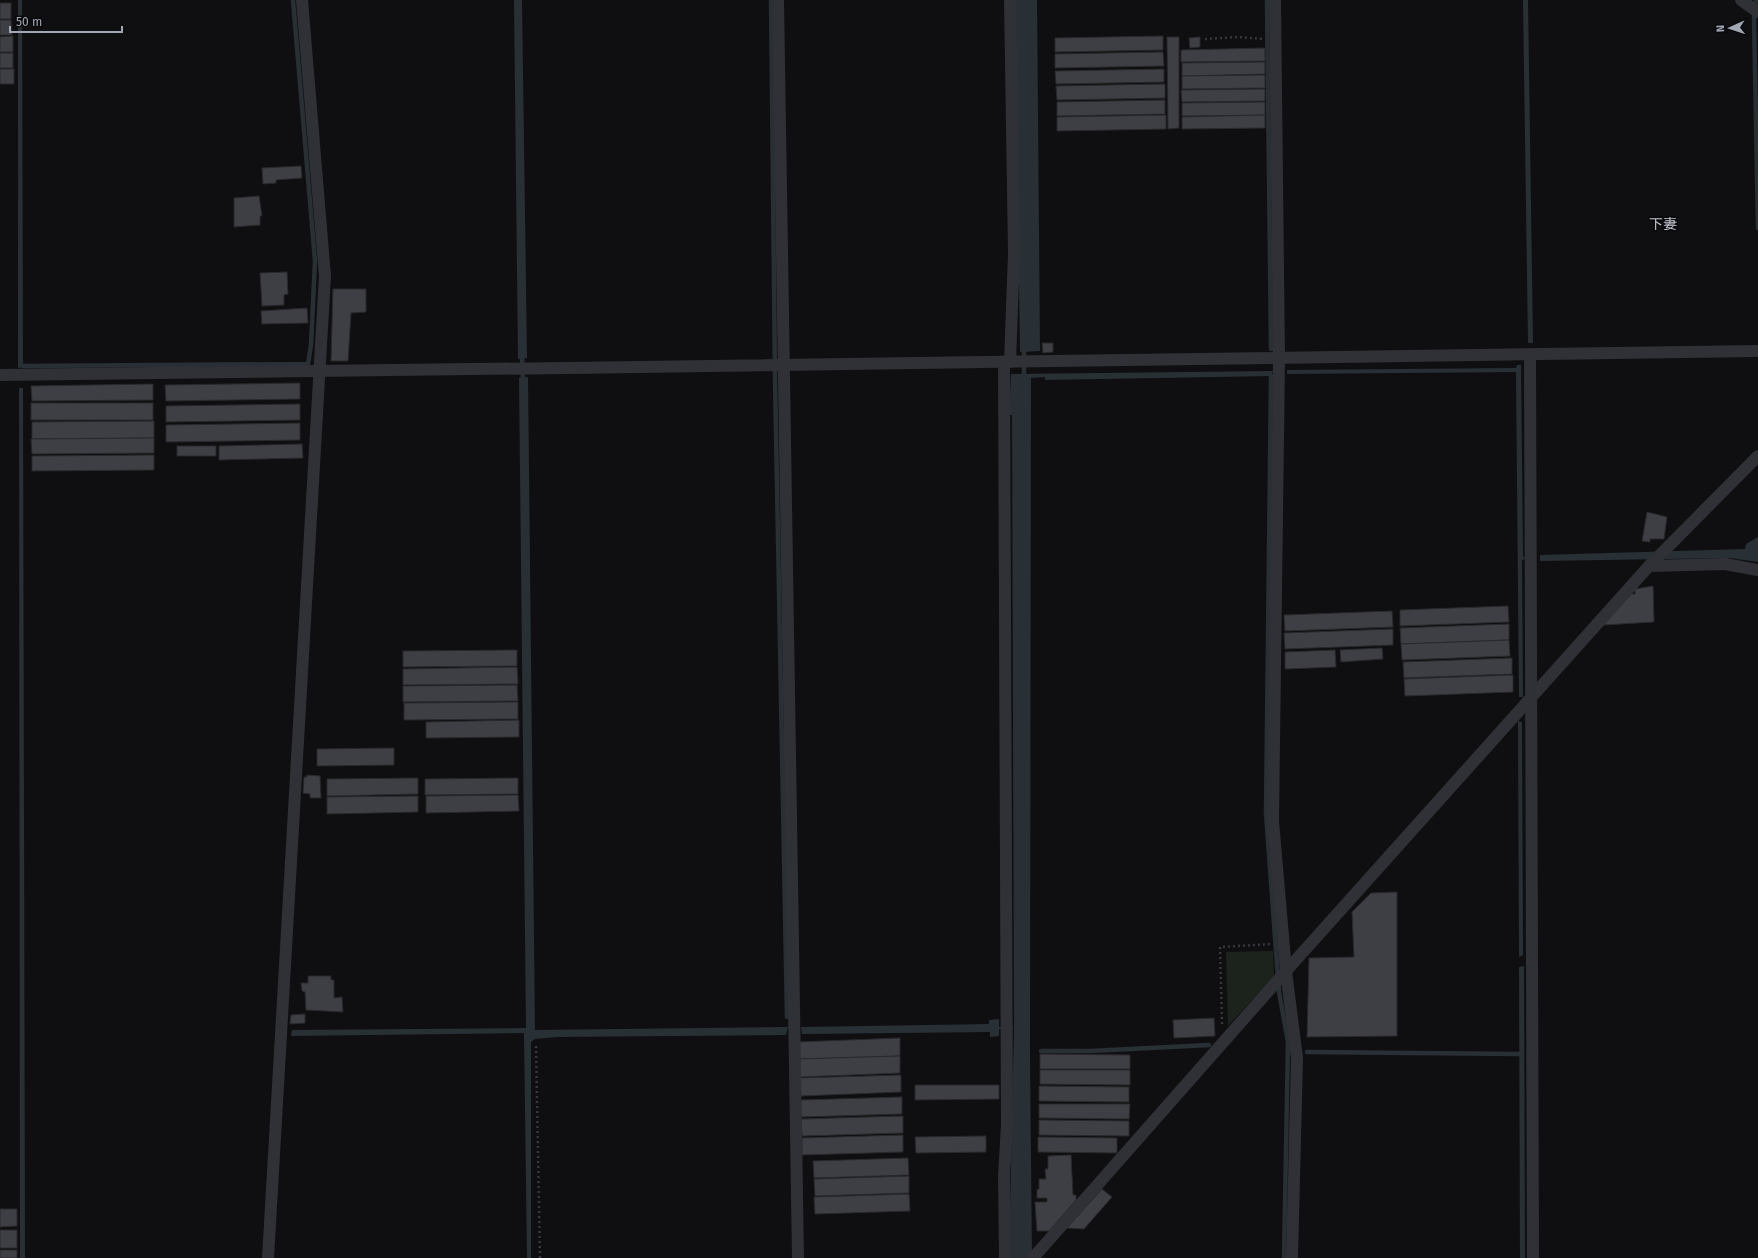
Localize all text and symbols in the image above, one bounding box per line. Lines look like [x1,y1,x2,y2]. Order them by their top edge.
scale bar [10,8,122,34]
north arrow [1710,8,1750,48]
text: 50 m [16,15,42,29]
text: N [1714,25,1727,32]
district label: 下妻 [1649,216,1677,233]

